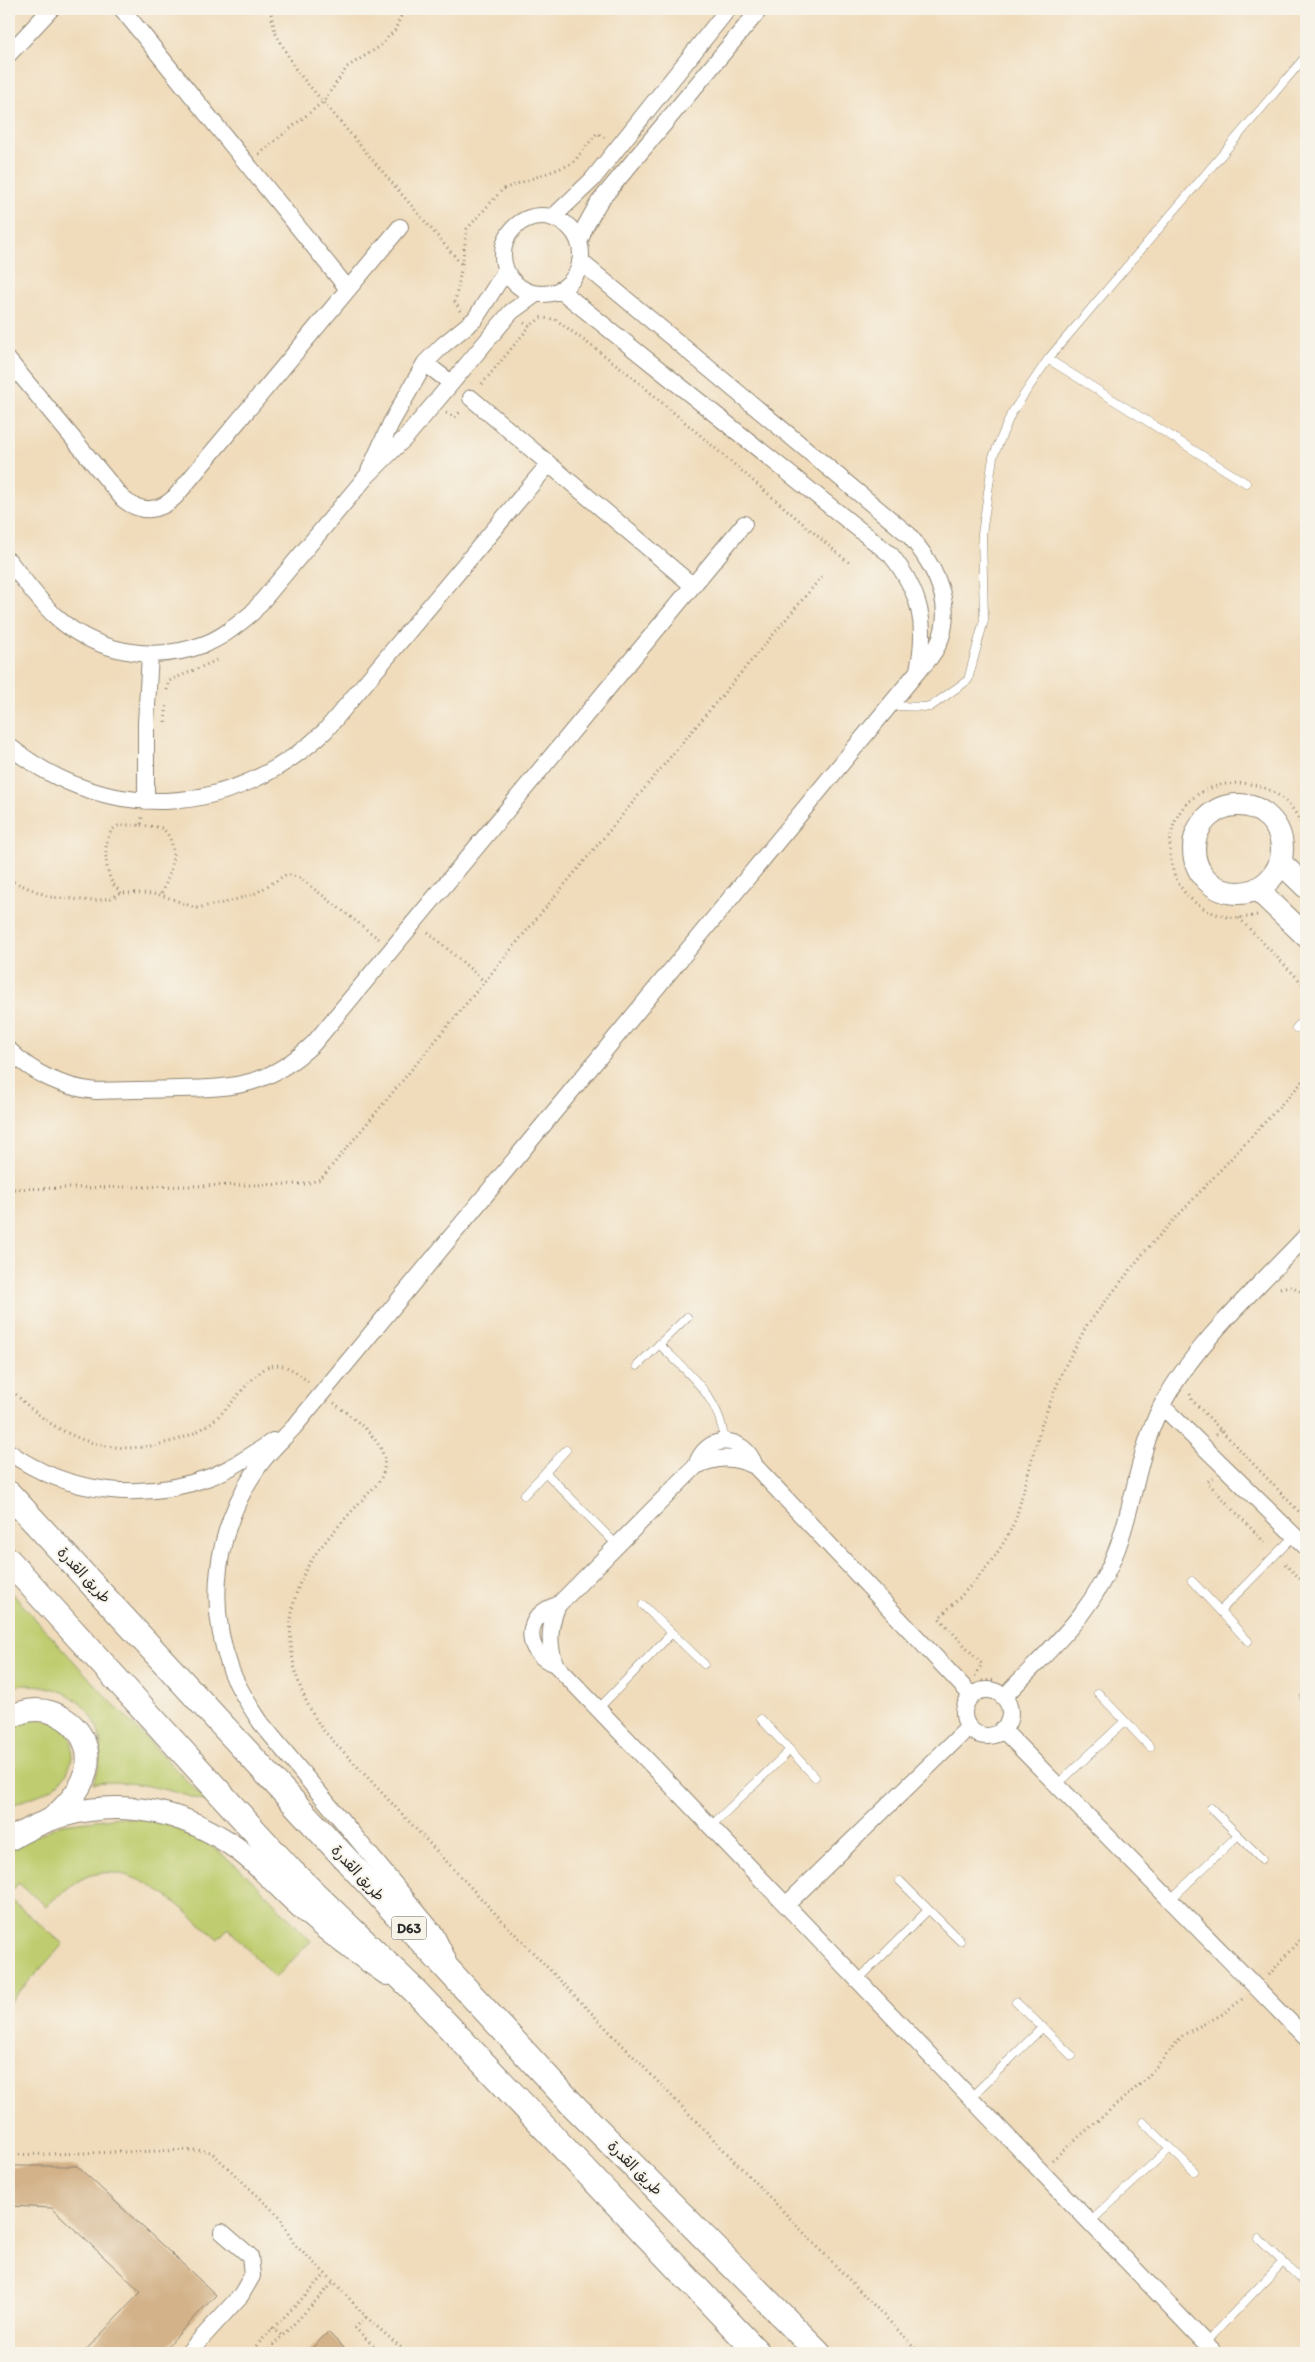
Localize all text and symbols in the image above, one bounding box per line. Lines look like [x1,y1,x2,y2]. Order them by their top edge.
street label: طريق القدرة [53,1543,115,1607]
street label: طريق القدرة [327,1841,389,1905]
road number: D63 [392,1916,426,1940]
street label: طريق القدرة [604,2137,666,2199]

